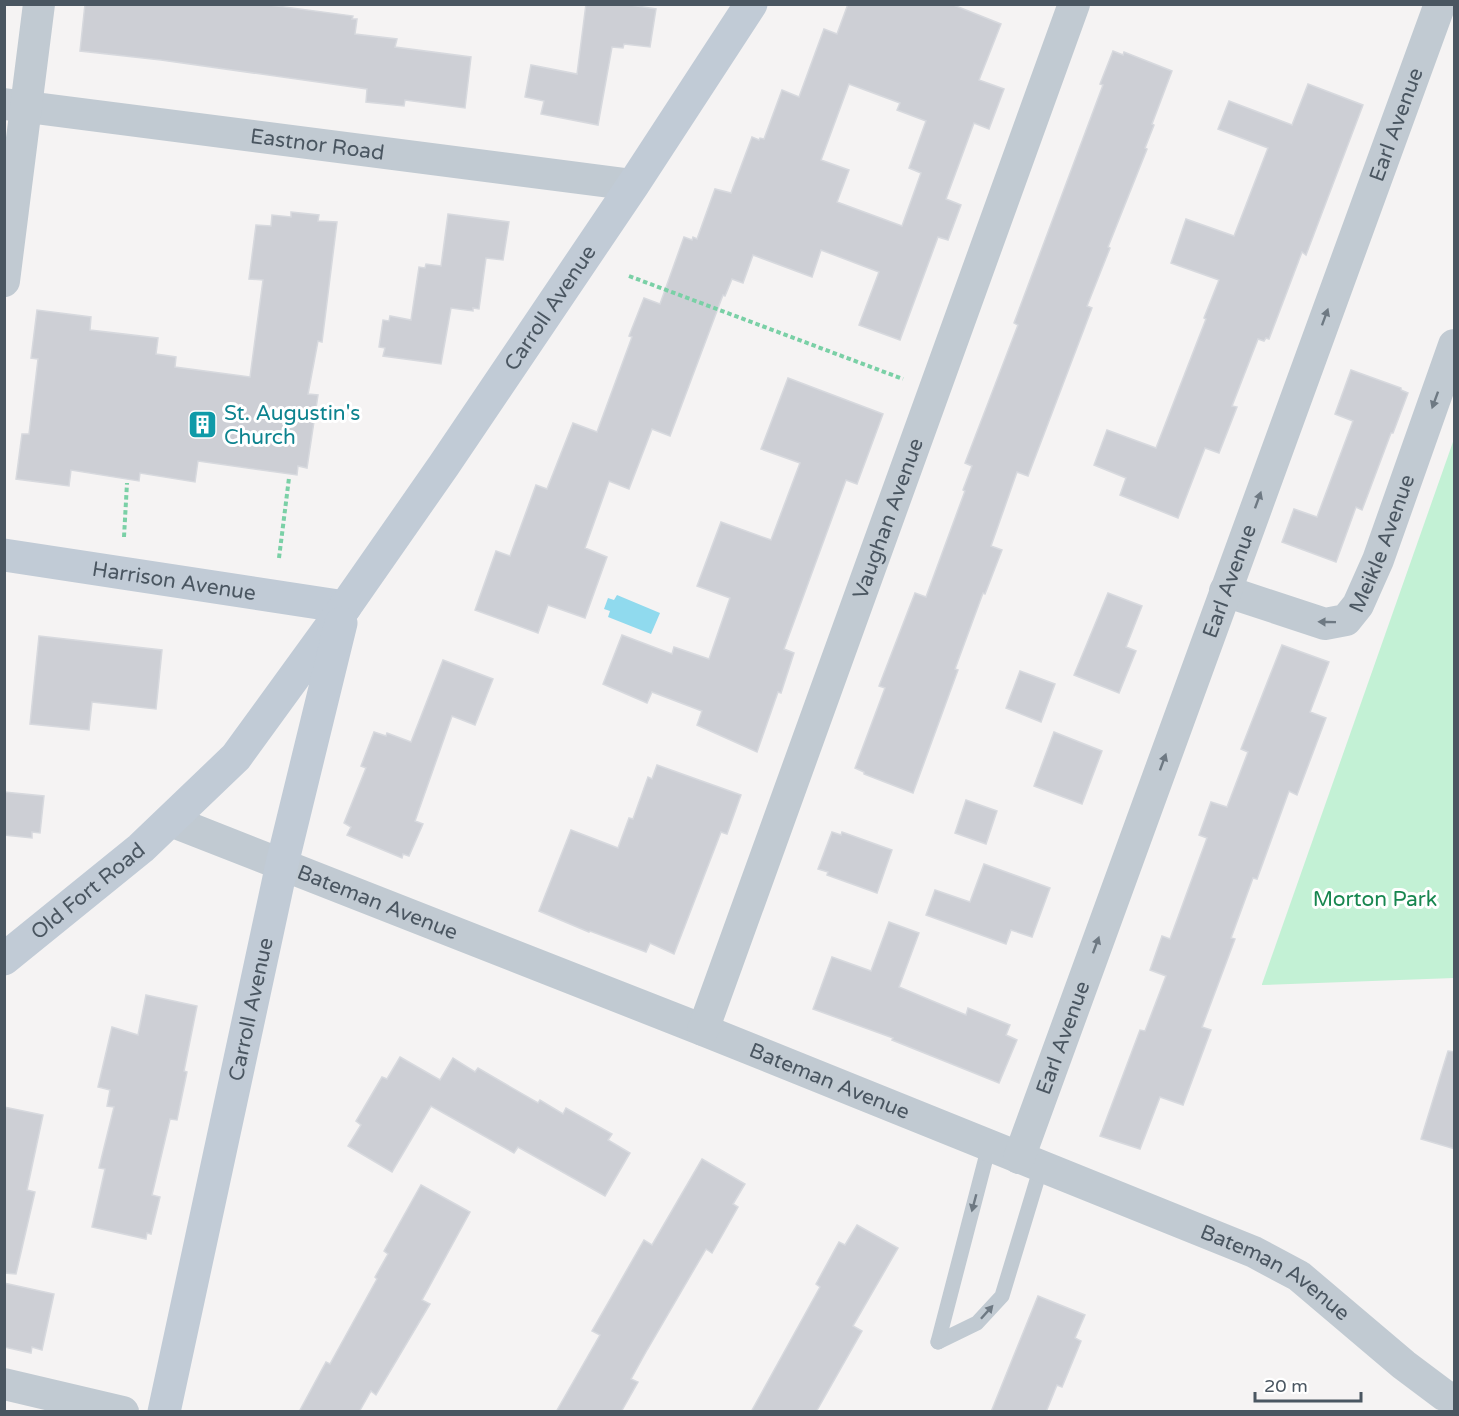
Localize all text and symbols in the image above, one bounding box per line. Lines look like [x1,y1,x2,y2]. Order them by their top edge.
street label: Earl Avenue [1364,64,1429,185]
street label: Eastnor Road [249,124,386,166]
street label: Carroll Avenue [499,240,602,376]
one-way arrow [1321,308,1331,326]
one-way arrow [1429,391,1439,409]
place label: St. Augustin's Church [224,401,360,450]
building icon: St. Augustin's Church [187,409,219,441]
street label: Vaughan Avenue [848,435,929,602]
street label: Meikle Avenue [1344,471,1420,617]
one-way arrow [1254,491,1264,509]
street label: Earl Avenue [1198,521,1262,642]
street label: Harrison Avenue [90,557,258,606]
one-way arrow [1317,617,1336,627]
one-way arrow [1158,753,1168,771]
street label: Old Fort Road [26,838,150,945]
street label: Bateman Avenue [294,860,461,945]
park label: Morton Park [1313,887,1437,912]
street label: Carroll Avenue [224,935,279,1083]
one-way arrow [1092,936,1102,954]
street label: Earl Avenue [1031,978,1096,1098]
street label: Bateman Avenue [746,1038,913,1125]
one-way arrow [969,1194,979,1212]
street label: Bateman Avenue [1196,1220,1355,1326]
one-way arrow [980,1304,994,1319]
scale bar [1255,1365,1362,1403]
text: 20 m [1264,1375,1308,1397]

